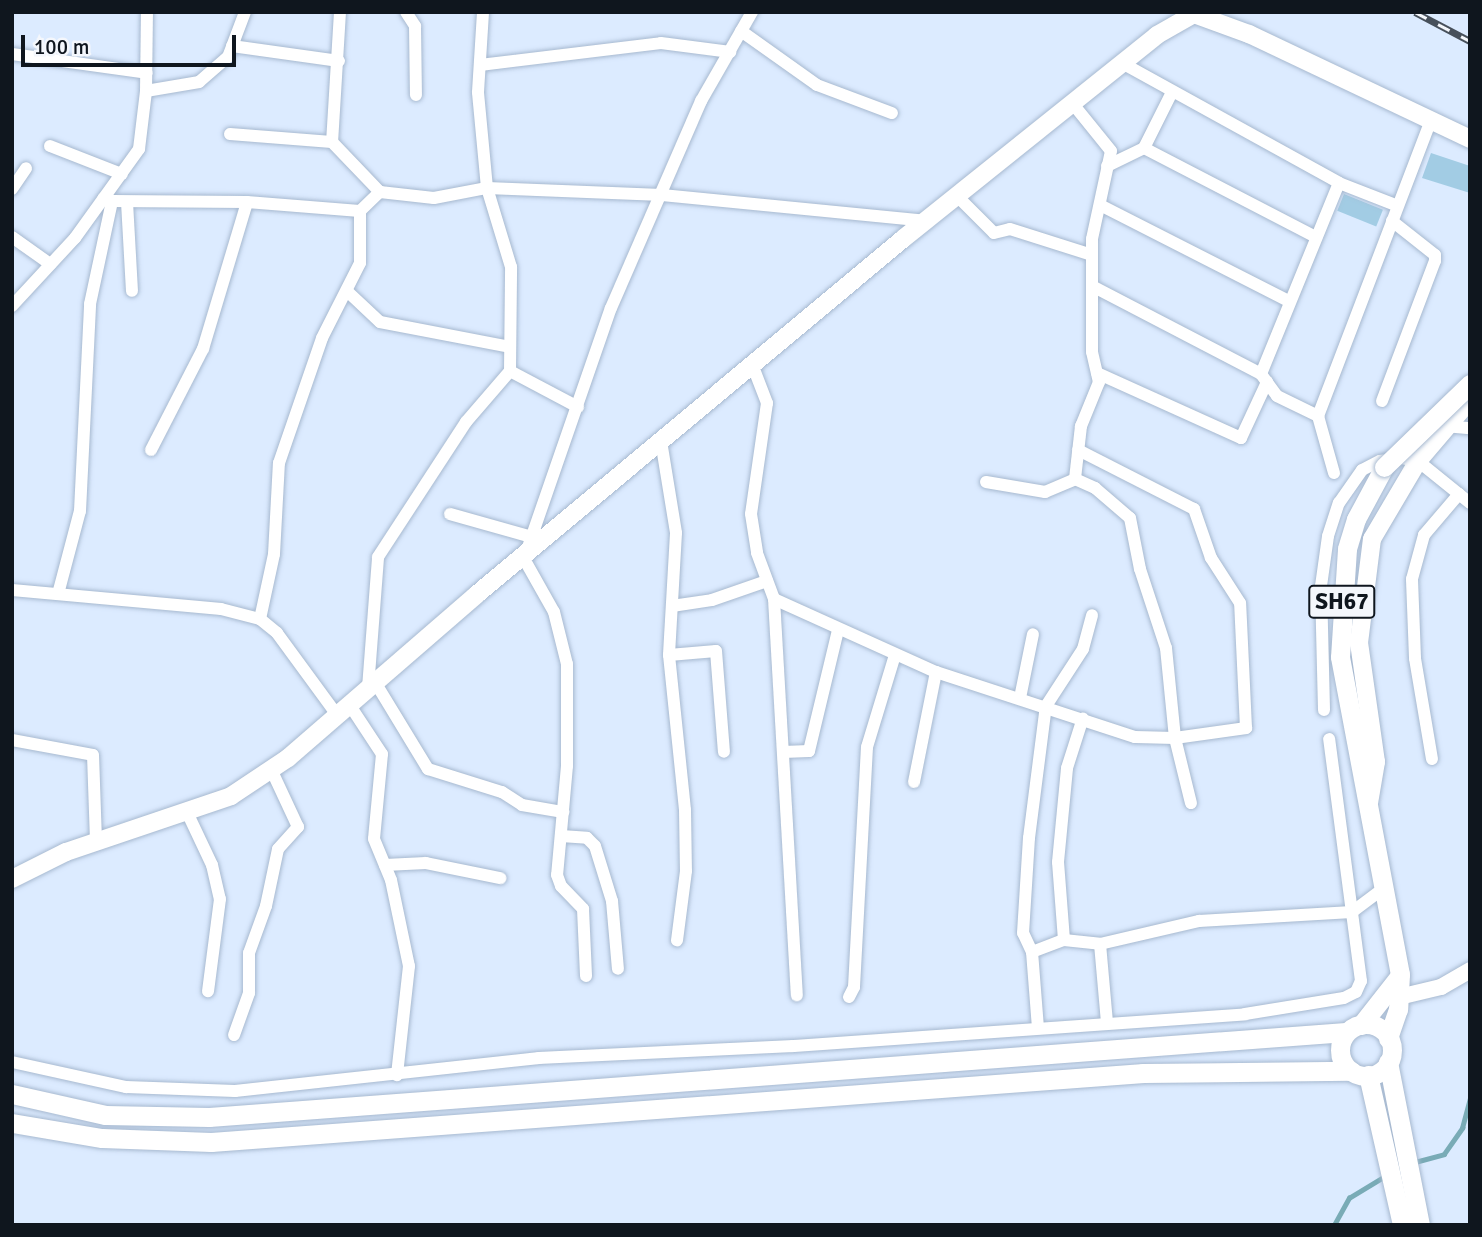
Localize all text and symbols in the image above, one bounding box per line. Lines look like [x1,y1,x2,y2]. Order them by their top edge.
scale bar [24,21,240,65]
text: 100 m [34,34,89,60]
road number: SH67 [1307,582,1377,622]

